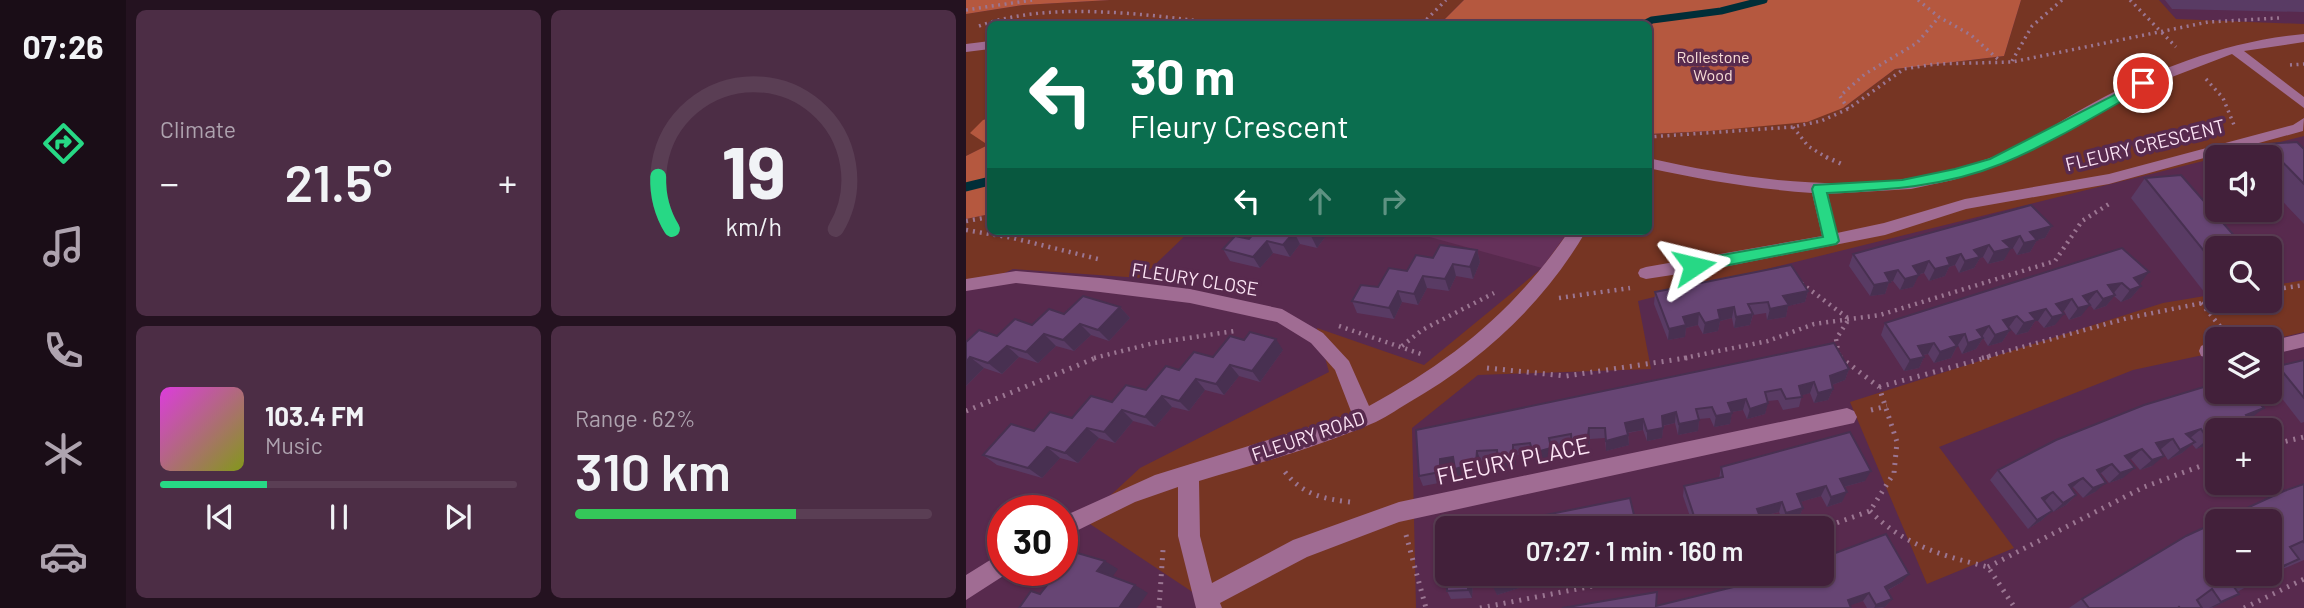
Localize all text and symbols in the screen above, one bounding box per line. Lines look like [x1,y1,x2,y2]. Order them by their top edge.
text: 07:26 [23,27,103,65]
text: 30 m [1130,46,1235,105]
park label: Rollestone Wood [1676,47,1750,84]
icon: left [1015,49,1106,140]
pin [2113,53,2173,113]
icon: arrive [2124,64,2162,102]
text: Fleury Crescent [1130,106,1349,144]
street label: FLEURY CRESCENT [2063,114,2227,175]
text: Climate [160,115,236,143]
icon: directions [39,119,88,168]
text: 19 [721,126,786,214]
map controls [2205,145,2282,586]
button: sound [2205,145,2282,222]
text: 21.5° [285,150,392,212]
text: − [160,159,179,205]
text: + [498,159,517,205]
icon: left [1228,182,1266,220]
icon: ahead [1301,182,1339,220]
icon: right [1374,182,1412,220]
text: km/h [725,211,782,241]
icon: music [39,222,88,271]
position arrow [1657,229,1731,303]
button: search [2205,236,2282,313]
street label: FLEURY CLOSE [1130,257,1260,300]
icon: phone [39,326,88,375]
button: layers [2205,327,2282,404]
text: 103.4 FM [265,400,364,431]
text: Range · 62% [575,404,696,432]
street label: FLEURY ROAD [1248,405,1367,466]
button: + [2205,418,2282,495]
icon: climate [39,429,88,478]
street label: FLEURY PLACE [1434,430,1592,490]
text: Music [265,431,323,459]
text: 310 km [575,439,731,501]
speed limit sign: 30 [987,495,1078,586]
icon: previous [201,498,239,536]
icon: pause [320,498,358,536]
icon: next [439,498,477,536]
button: − [2205,509,2282,586]
icon: car [39,532,88,581]
text: 07:27 · 1 min · 160 m [1526,535,1743,566]

